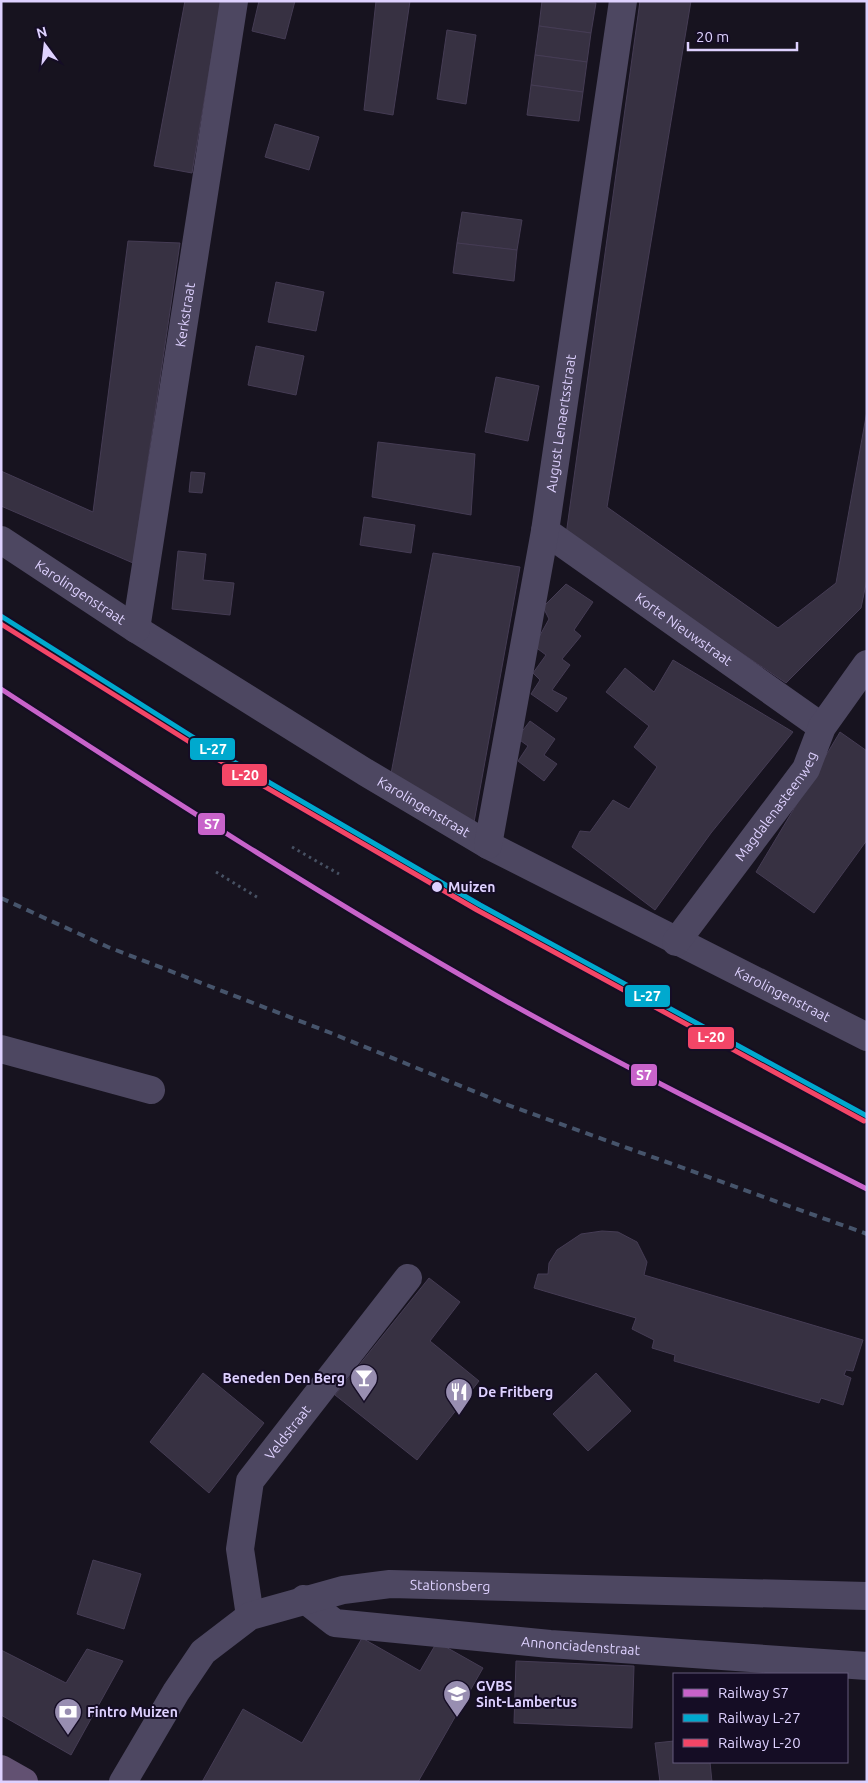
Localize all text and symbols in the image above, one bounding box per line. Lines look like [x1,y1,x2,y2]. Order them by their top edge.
north arrow [20,20,70,70]
scale bar [688,20,797,52]
text: N [35,23,49,42]
text: 20 m [696,28,729,45]
street label: Kerkstraat [172,281,198,348]
street label: August Lenaertsstraat [543,353,579,493]
street label: Karolingenstraat [32,557,129,628]
street label: Korte Nieuwstraat [632,589,736,669]
line badge: L-27 [189,737,236,761]
text: L-27 [199,741,227,757]
street label: Magdalenasteenweg [732,749,820,864]
line badge: L-20 [221,763,268,787]
text: L-20 [231,767,259,783]
street label: Karolingenstraat [375,773,473,841]
line badge: S7 [197,812,226,836]
text: S7 [204,816,220,832]
place label: Muizen [448,879,495,895]
marker: Muizen [430,880,444,894]
street label: Karolingenstraat [732,963,833,1025]
line badge: L-27 [624,984,671,1008]
text: L-27 [633,988,661,1004]
line badge: L-20 [687,1026,735,1050]
text: L-20 [697,1029,725,1045]
line badge: S7 [630,1063,658,1087]
text: S7 [636,1067,652,1083]
bar icon: Beneden Den Berg [349,1363,379,1402]
place label: Beneden Den Berg [222,1370,345,1386]
restaurant icon: De Fritberg [444,1377,474,1416]
place label: De Fritberg [478,1384,553,1400]
street label: Veldstraat [262,1402,314,1463]
street label: Stationsberg [410,1577,491,1595]
street label: Annonciadenstraat [521,1633,641,1658]
legend [673,1673,848,1763]
place label: GVBS Sint-Lambertus [476,1678,577,1710]
school or university icon: GVBS Sint-Lambertus [442,1679,472,1718]
text: Railway S7 [718,1684,789,1701]
bank icon: Fintro Muizen [53,1697,83,1736]
place label: Fintro Muizen [87,1704,178,1720]
text: Railway L-27 [718,1709,801,1726]
text: Railway L-20 [718,1734,801,1751]

